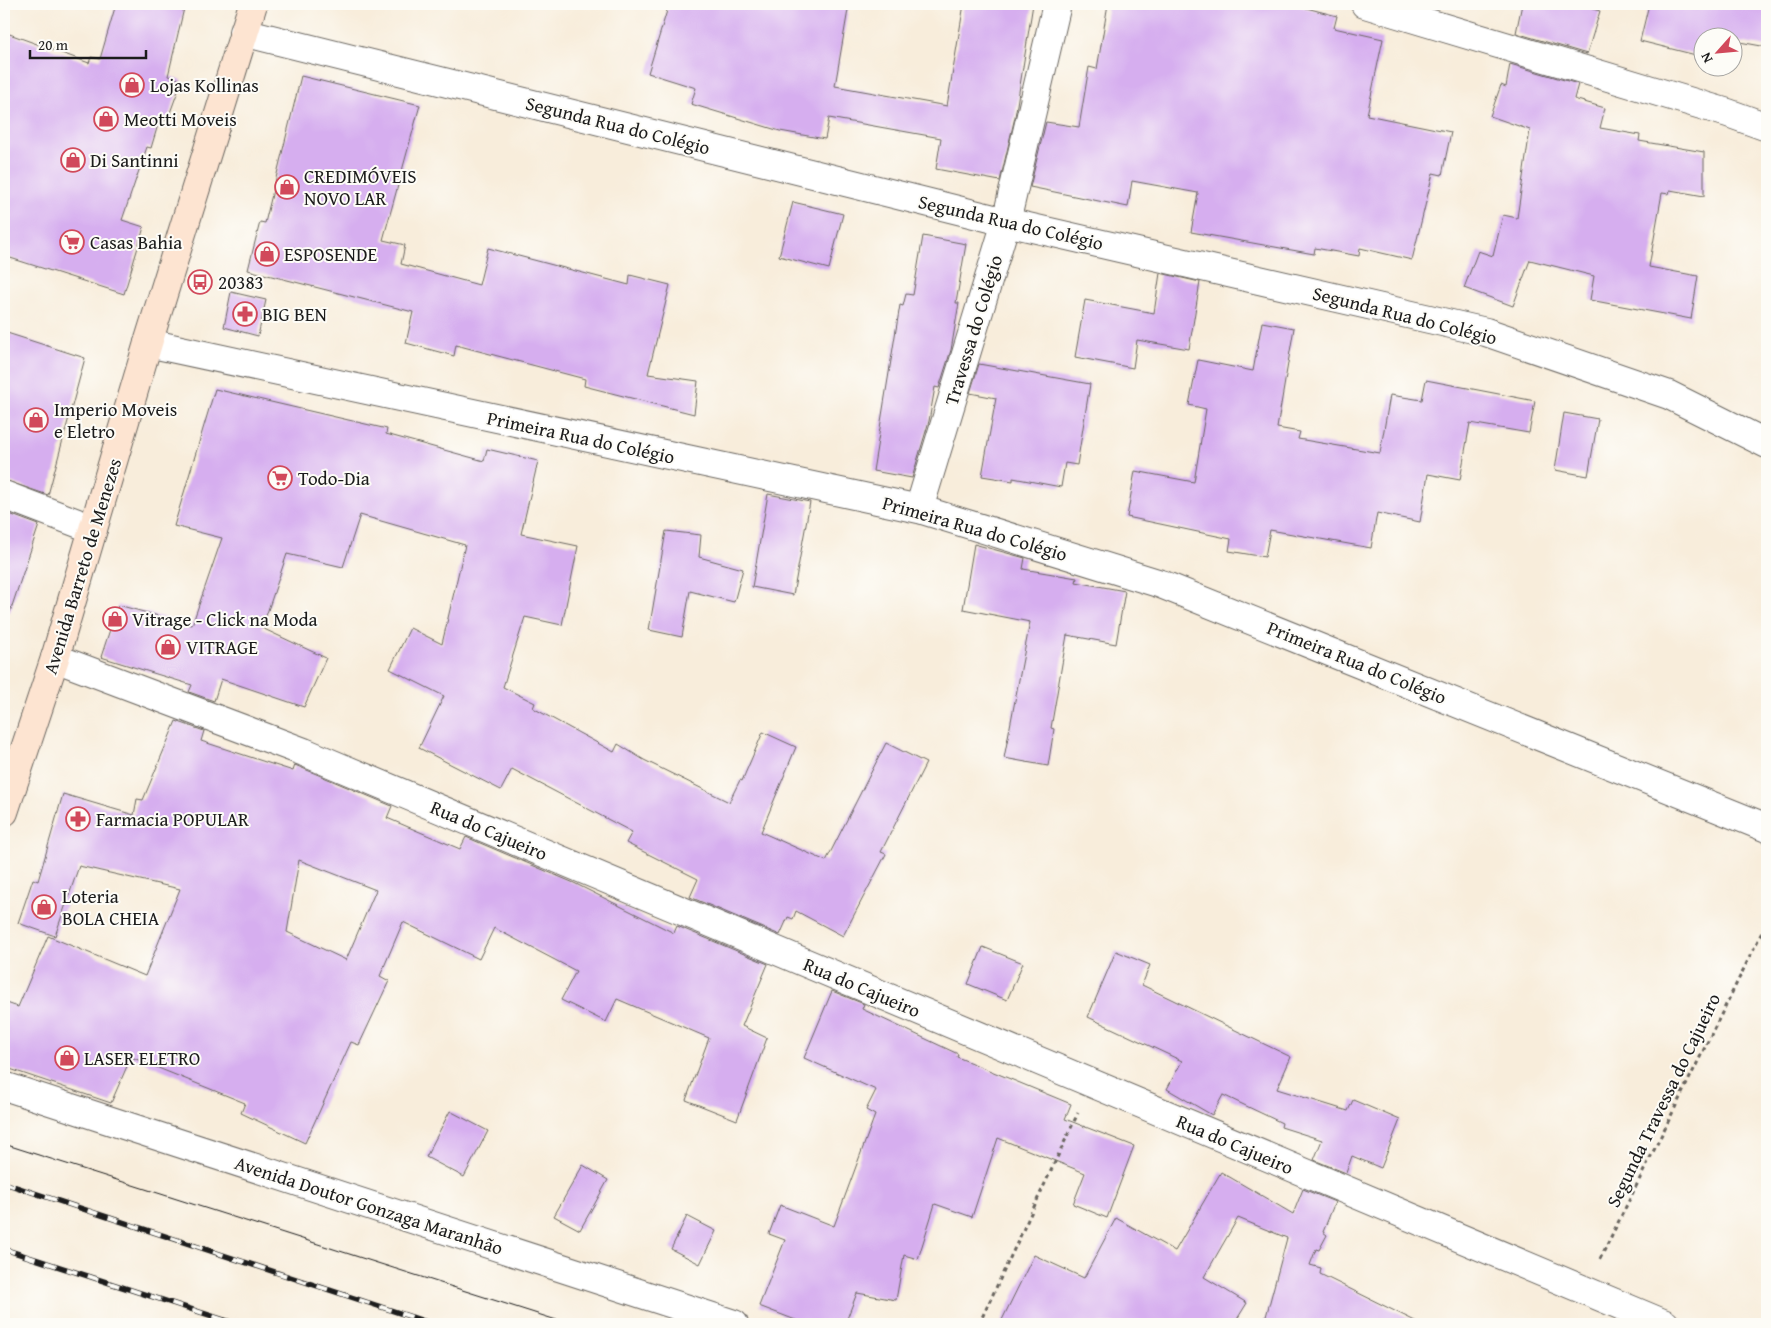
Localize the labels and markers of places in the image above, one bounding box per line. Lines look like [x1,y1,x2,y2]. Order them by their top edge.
place label: Lojas Kollinas [150,71,259,99]
shop icon: Lojas Kollinas [119,72,145,98]
place label: Meotti Moveis [124,105,237,133]
shop icon: Meotti Moveis [93,106,119,132]
place label: Di Santinni [90,146,179,174]
shop icon: Di Santinni [60,147,86,173]
place label: CREDIMÓVEIS NOVO LAR [304,162,417,212]
shop icon: CREDIMÓVEIS NOVO LAR [274,174,300,200]
place label: Casas Bahia [90,228,182,256]
supermarket icon: Casas Bahia [59,229,85,255]
place label: ESPOSENDE [284,240,377,268]
shop icon: ESPOSENDE [254,241,280,267]
place label: 20383 [218,268,264,296]
bus stop icon: 20383 [187,269,213,295]
place label: BIG BEN [262,300,327,328]
pharmacy icon: BIG BEN [232,301,258,327]
place label: Imperio Moveis e Eletro [54,395,177,445]
shop icon: Imperio Moveis e Eletro [23,407,49,433]
place label: Todo-Dia [298,464,370,492]
supermarket icon: Todo-Dia [267,465,293,491]
place label: Vitrage - Click na Moda [132,605,318,633]
shop icon: Vitrage - Click na Moda [102,606,128,632]
place label: VITRAGE [186,633,258,661]
shop icon: VITRAGE [155,634,181,660]
place label: Farmacia POPULAR [96,805,249,833]
pharmacy icon: Farmacia POPULAR [65,806,91,832]
place label: Loteria BOLA CHEIA [62,882,160,932]
shop icon: Loteria BOLA CHEIA [31,894,57,920]
place label: LASER ELETRO [84,1044,200,1072]
shop icon: LASER ELETRO [54,1045,80,1071]

